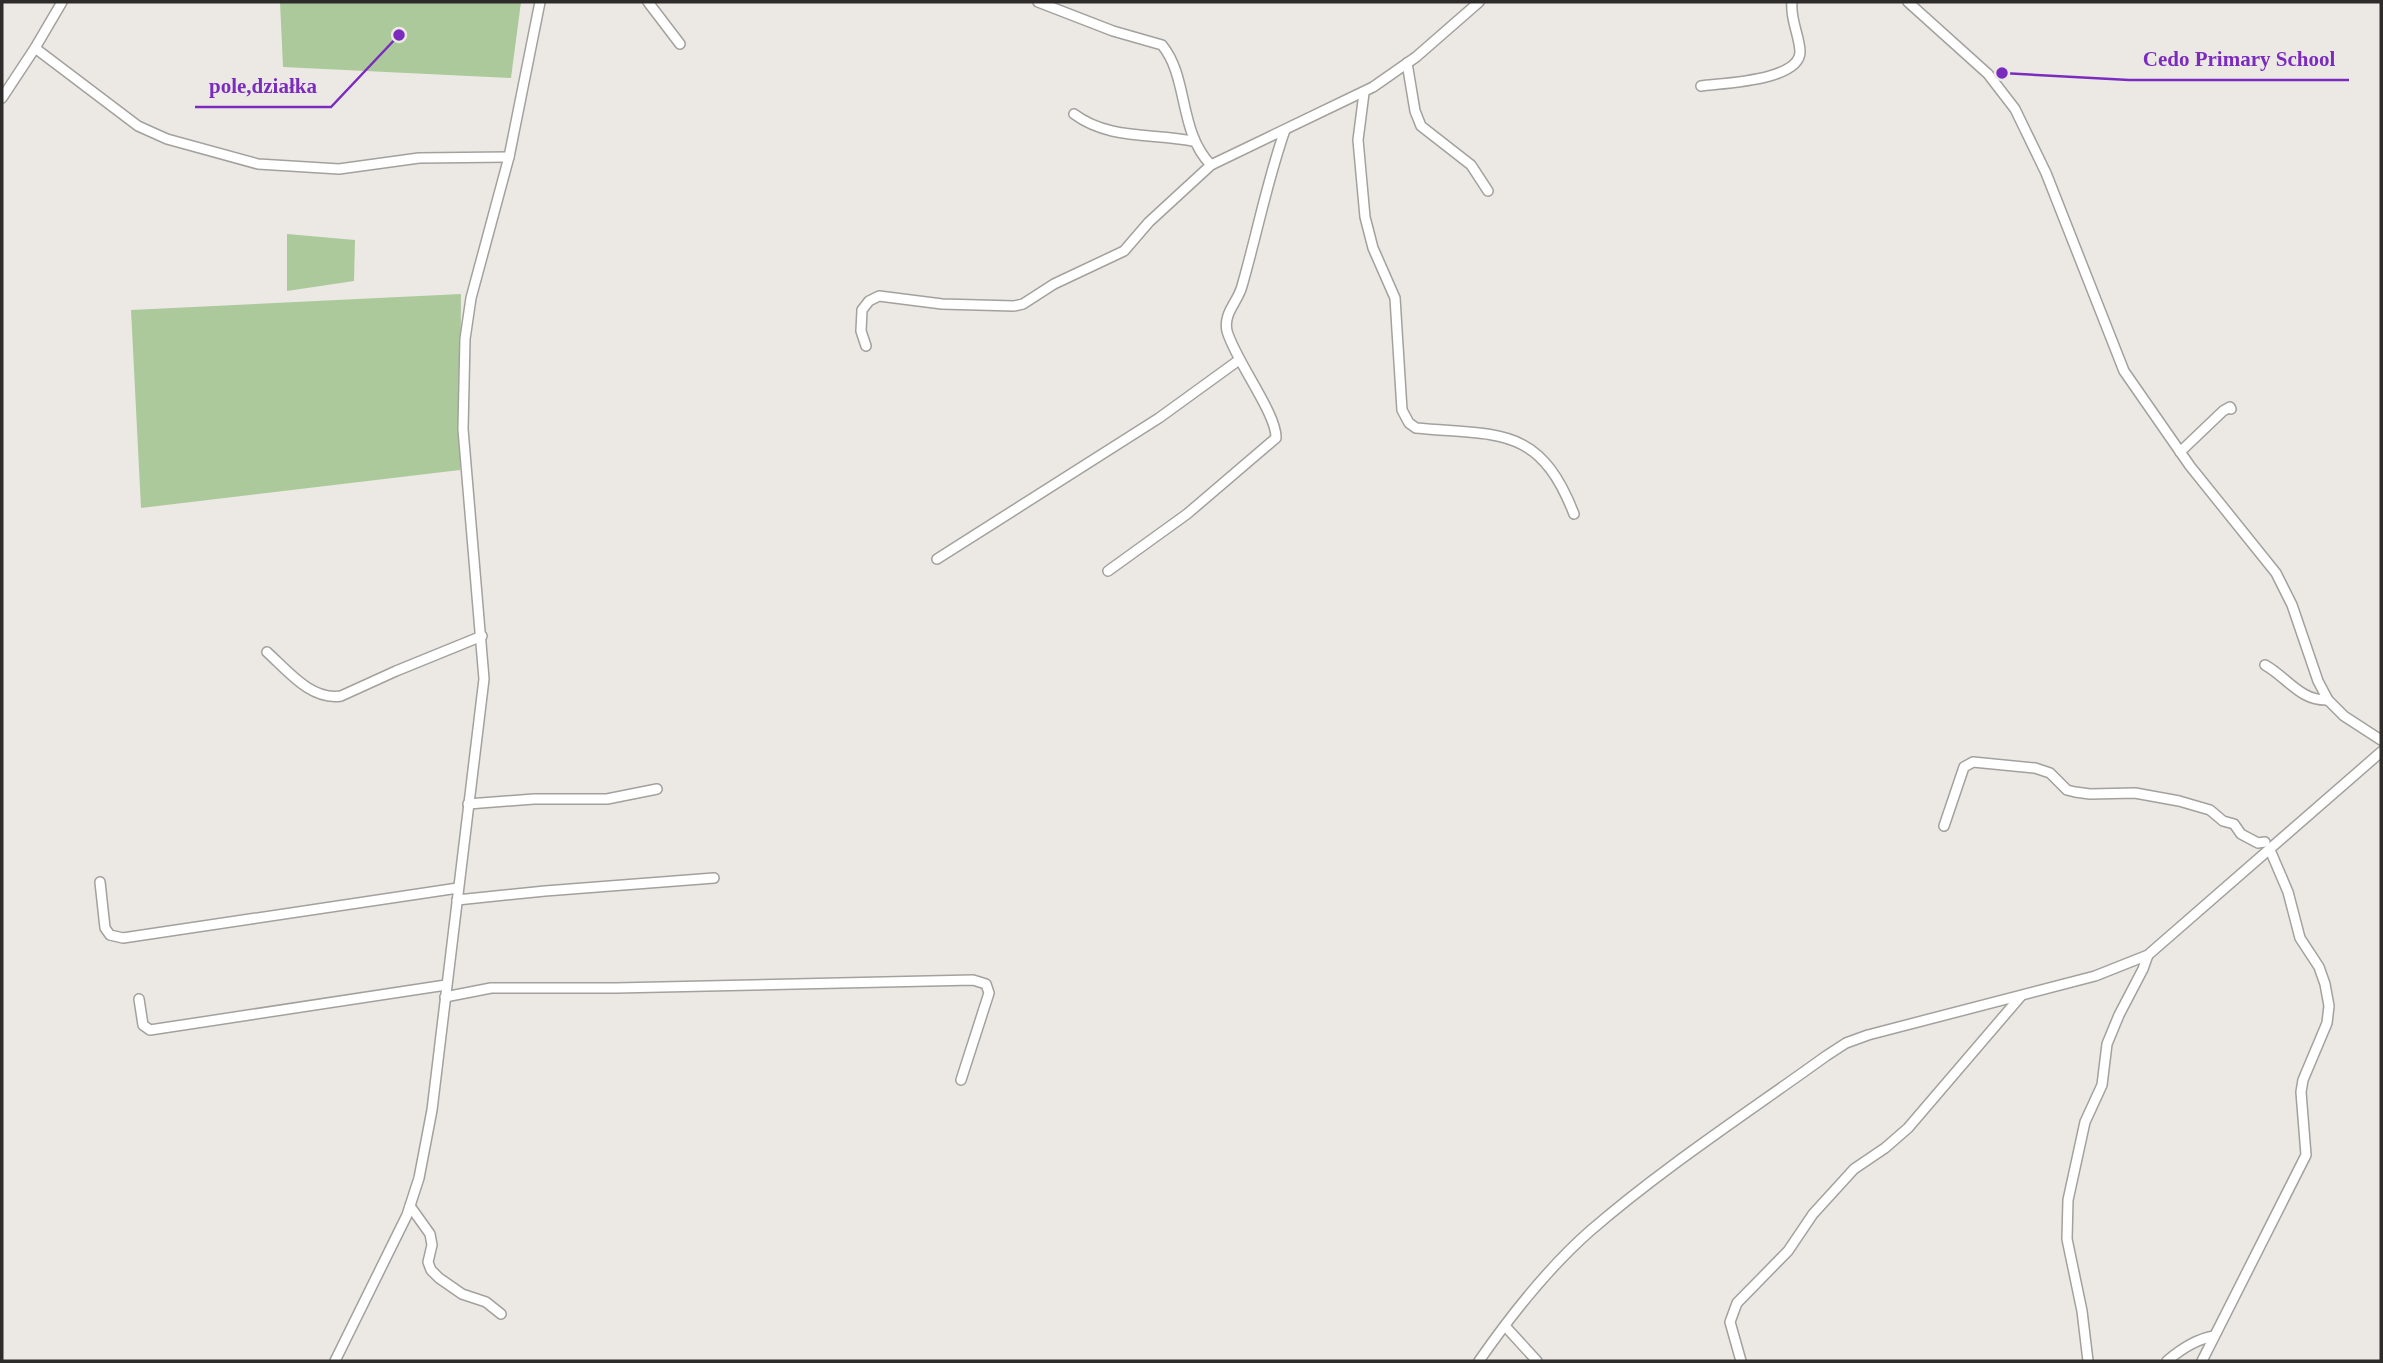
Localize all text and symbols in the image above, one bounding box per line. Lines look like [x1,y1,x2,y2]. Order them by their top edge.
callout: Cedo Primary School [2129,38,2349,80]
text: Cedo Primary School [2143,47,2335,71]
callout: pole,działka [195,65,331,107]
text: pole,działka [209,74,317,98]

